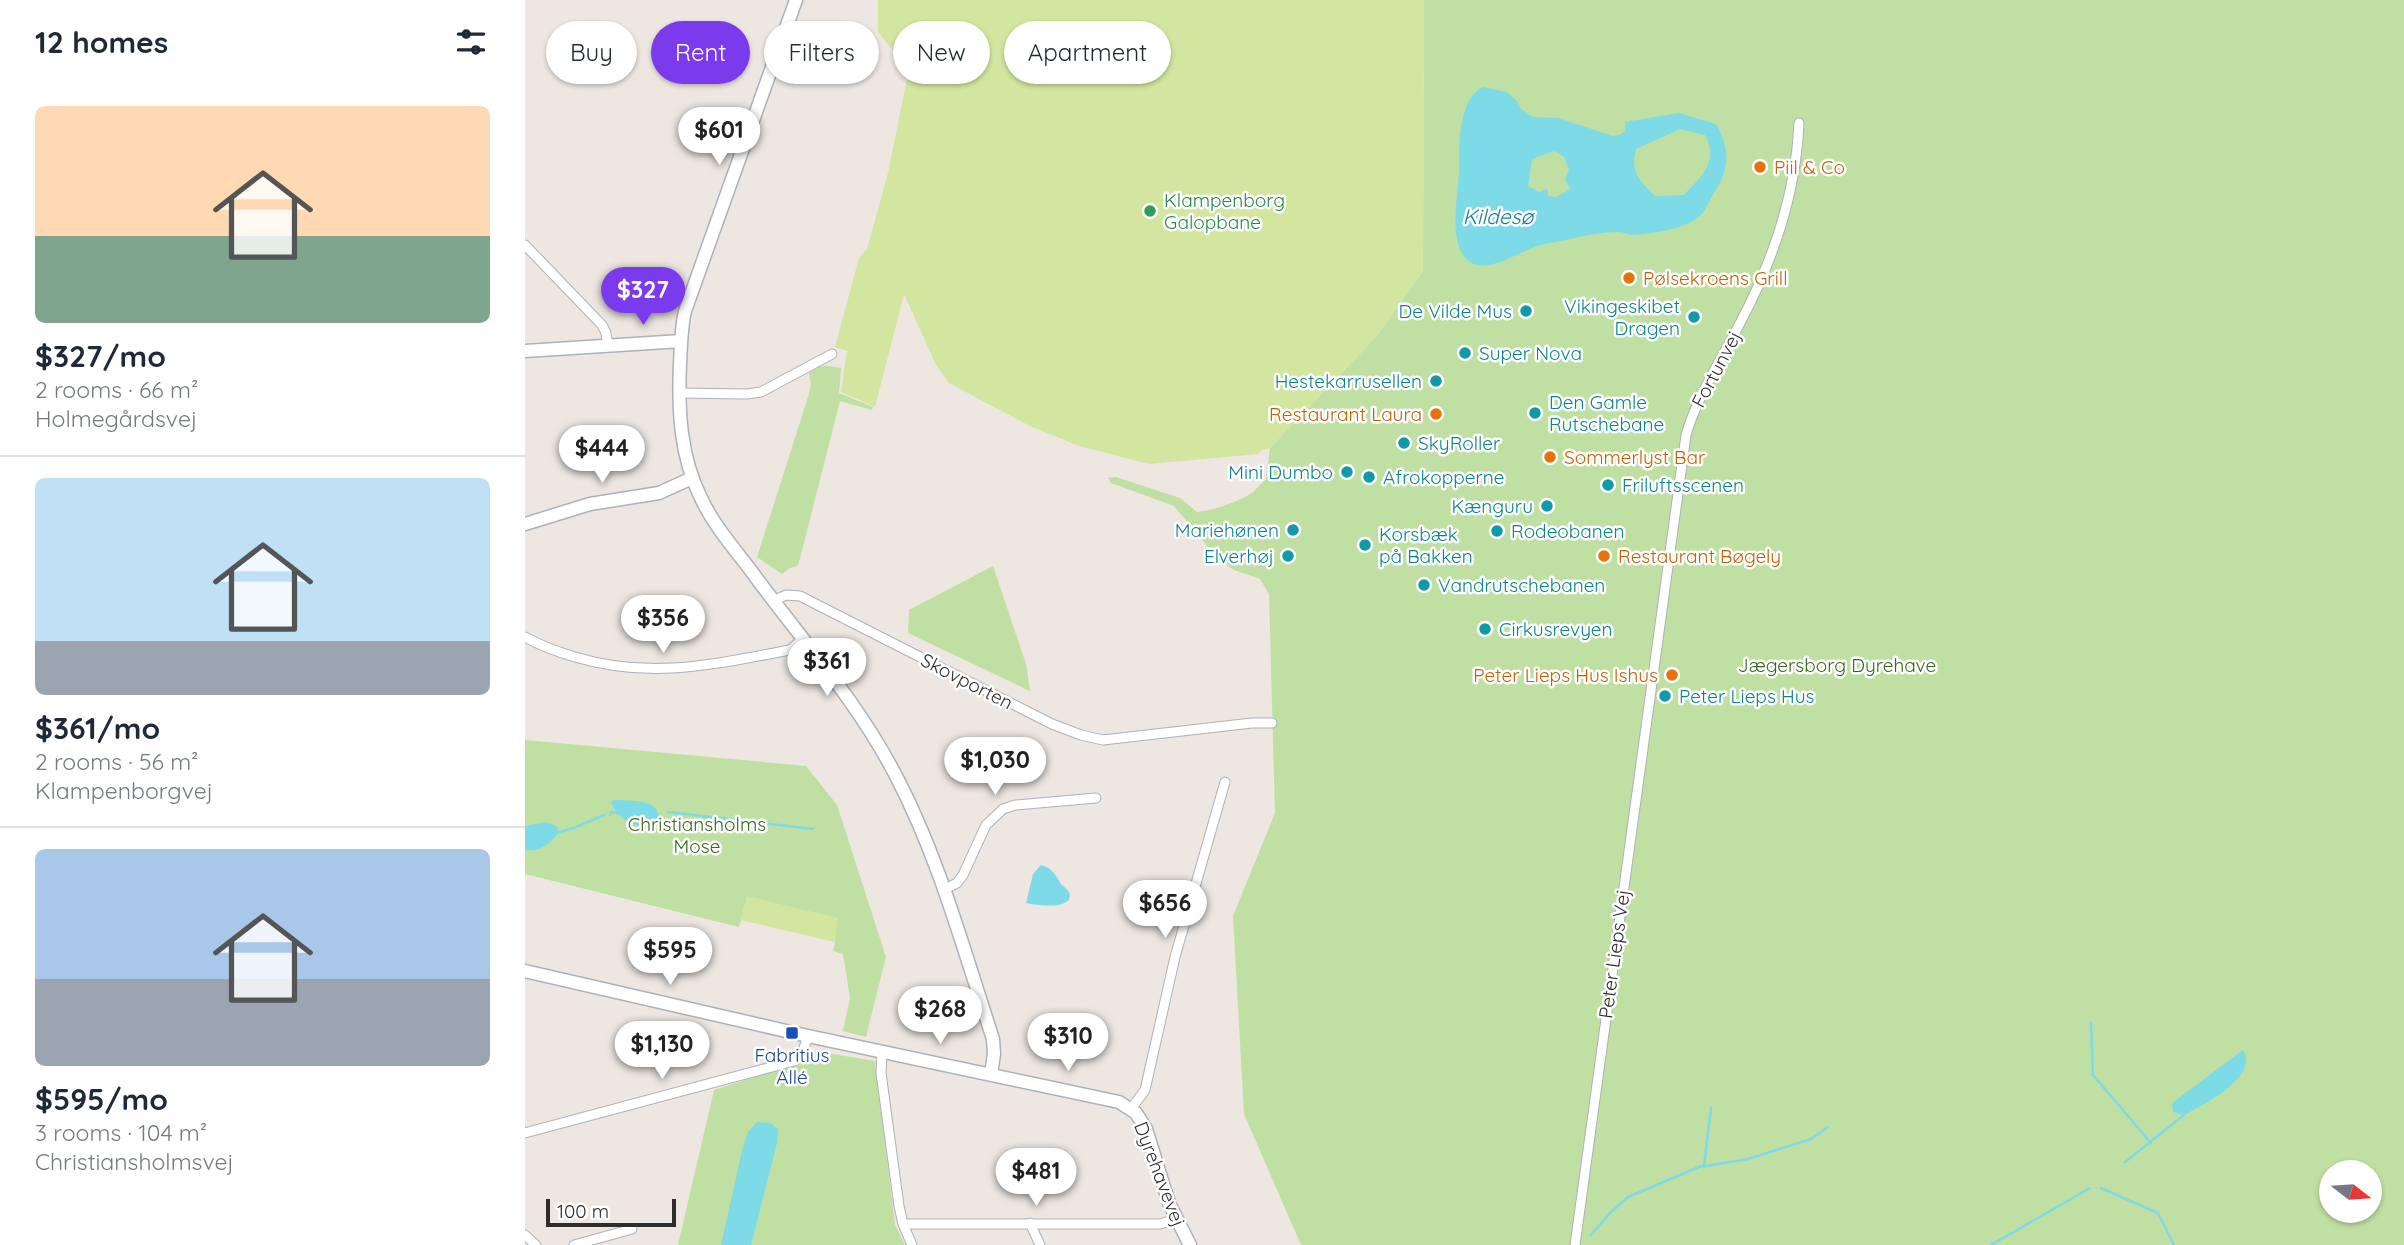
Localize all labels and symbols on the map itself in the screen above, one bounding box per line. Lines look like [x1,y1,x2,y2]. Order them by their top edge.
pin: $601 [678,108,760,167]
place label: Piil & Co [1774,155,1845,179]
marker: Piil & Co [1752,159,1768,175]
place label: Klampenborg Galopbane [1164,188,1285,234]
marker: Klampenborg Galopbane [1142,203,1158,219]
water label: Kildesø [1463,203,1536,229]
place label: Pølsekroens Grill [1643,266,1788,290]
pin: $327 [602,268,684,327]
marker: Pølsekroens Grill [1621,270,1637,286]
place label: Vikingeskibet Dragen [1564,294,1680,340]
place label: De Vilde Mus [1399,299,1512,323]
marker: De Vilde Mus [1518,303,1534,319]
marker: Vikingeskibet Dragen [1686,309,1702,325]
street label: Fortunvej [1686,327,1746,411]
place label: Super Nova [1479,341,1582,365]
marker: Super Nova [1457,345,1473,361]
place label: Hestekarrusellen [1275,369,1422,393]
marker: Hestekarrusellen [1428,373,1444,389]
place label: Den Gamle Rutschebane [1549,390,1664,436]
place label: Restaurant Laura [1269,402,1422,426]
marker: Den Gamle Rutschebane [1527,405,1543,421]
marker: Restaurant Laura [1428,406,1444,422]
pin: $444 [561,426,643,485]
place label: SkyRoller [1418,431,1501,455]
marker: SkyRoller [1396,435,1412,451]
place label: Sommerlyst Bar [1564,445,1706,469]
marker: Sommerlyst Bar [1542,449,1558,465]
place label: Mini Dumbo [1228,460,1333,484]
marker: Mini Dumbo [1339,464,1355,480]
place label: Afrokopperne [1383,465,1505,489]
marker: Afrokopperne [1361,469,1377,485]
place label: Friluftsscenen [1622,473,1744,497]
marker: Friluftsscenen [1600,477,1616,493]
place label: Kænguru [1451,494,1533,518]
marker: Kænguru [1539,498,1555,514]
place label: Mariehønen [1175,518,1279,542]
place label: Rodeobanen [1511,519,1625,543]
marker: Mariehønen [1285,522,1301,538]
place label: Korsbæk på Bakken [1379,522,1473,568]
marker: Rodeobanen [1489,523,1505,539]
marker: Korsbæk på Bakken [1357,537,1373,553]
place label: Elverhøj [1204,544,1274,568]
place label: Restaurant Bøgely [1618,544,1781,568]
marker: Elverhøj [1280,548,1296,564]
marker: Restaurant Bøgely [1596,548,1612,564]
place label: Vandrutschebanen [1438,573,1605,597]
marker: Vandrutschebanen [1416,577,1432,593]
pin: $356 [622,596,704,655]
place label: Cirkusrevyen [1499,617,1613,641]
marker: Cirkusrevyen [1477,621,1493,637]
pin: $361 [786,638,868,698]
street label: Skovporten [917,648,1017,714]
park label: Jægersborg Dyrehave [1738,653,1936,677]
place label: Peter Lieps Hus Ishus [1473,663,1658,687]
marker: Peter Lieps Hus Ishus [1664,667,1680,683]
place label: Peter Lieps Hus [1679,684,1814,708]
marker: Peter Lieps Hus [1657,688,1673,704]
pin: $1,030 [938,738,1052,797]
park label: Christiansholms Mose [628,812,766,858]
pin: $656 [1124,880,1206,940]
street label: Peter Lieps Vej [1593,888,1635,1020]
pin: $595 [629,928,711,987]
pin: $268 [899,986,981,1046]
pin: $310 [1027,1014,1109,1073]
pin: $1,130 [605,1021,719,1081]
marker: Fabritius Allé [784,1025,800,1041]
place label: Fabritius Allé [754,1043,830,1089]
street label: Dyrehavevej [1129,1118,1191,1230]
pin: $481 [995,1148,1077,1208]
north arrow [2319,1160,2382,1223]
scale bar [546,1196,675,1228]

